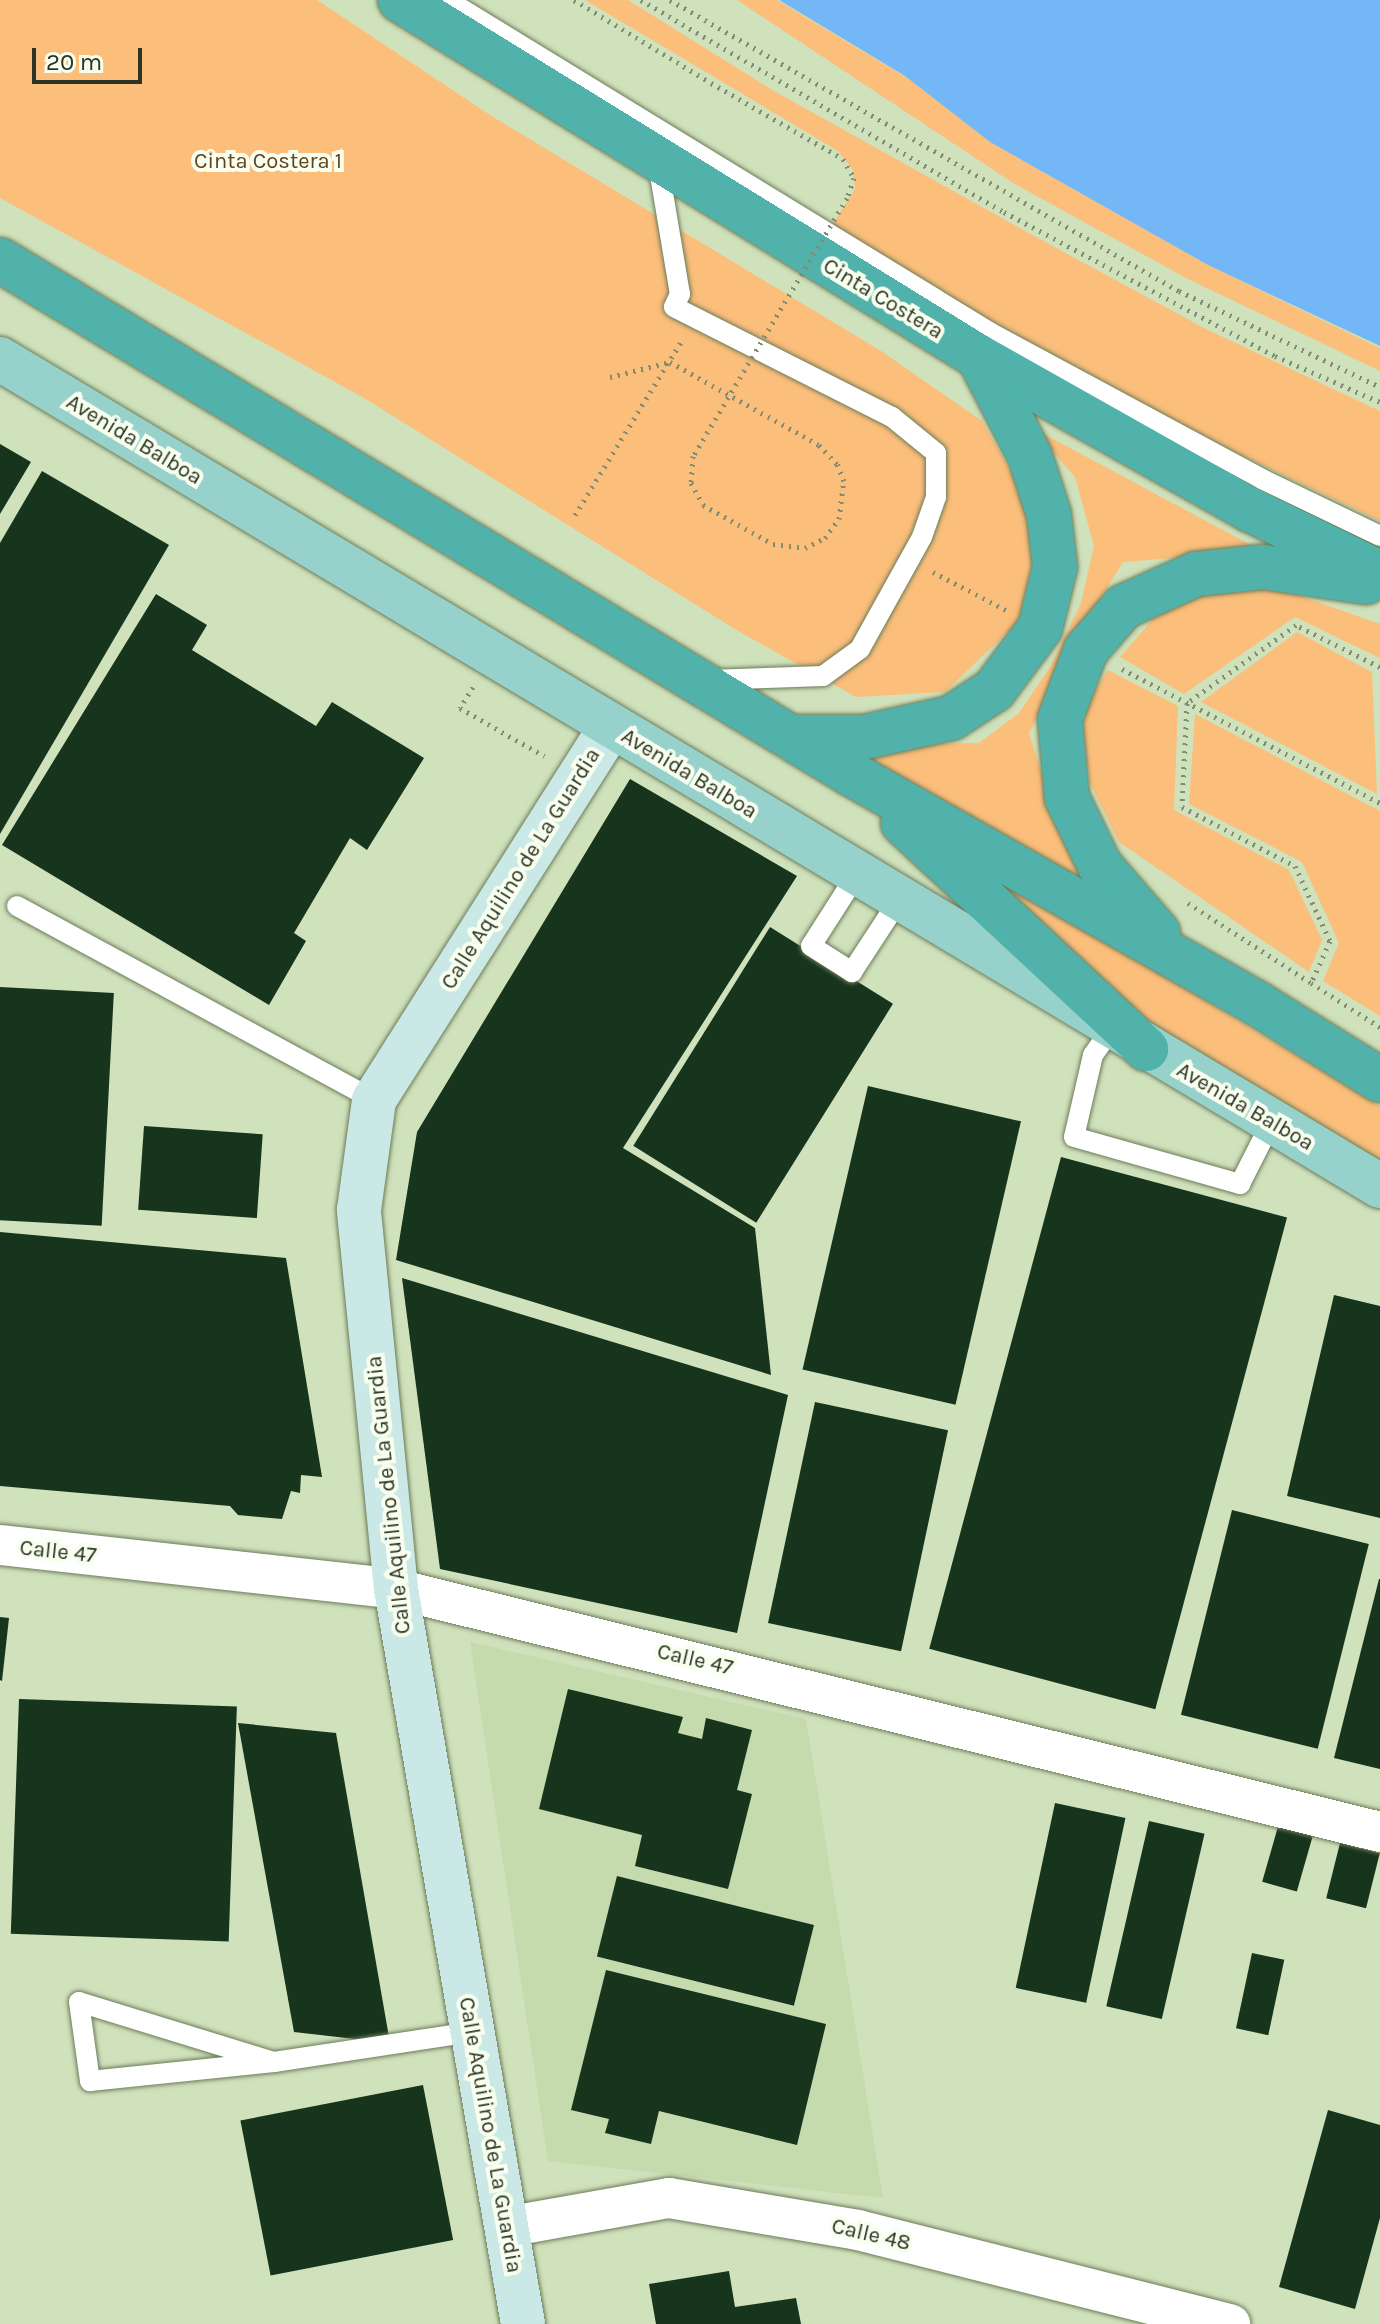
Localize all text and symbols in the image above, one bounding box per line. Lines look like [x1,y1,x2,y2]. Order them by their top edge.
scale bar [36,32,146,82]
text: 20 m [46,48,102,76]
park label: Cinta Costera 1 [194,149,342,175]
street label: Cinta Costera [818,253,948,345]
street label: Avenida Balboa [61,389,207,491]
street label: Avenida Balboa [616,723,762,825]
street label: Calle Aquilino de La Guardia [436,743,606,995]
street label: Avenida Balboa [1172,1057,1318,1157]
street label: Calle Aquilino de La Guardia [361,1355,417,1635]
street label: Calle 47 [18,1535,98,1569]
street label: Calle 47 [654,1638,736,1682]
street label: Calle Aquilino de La Guardia [453,1995,527,2275]
street label: Calle 48 [829,2213,913,2257]

